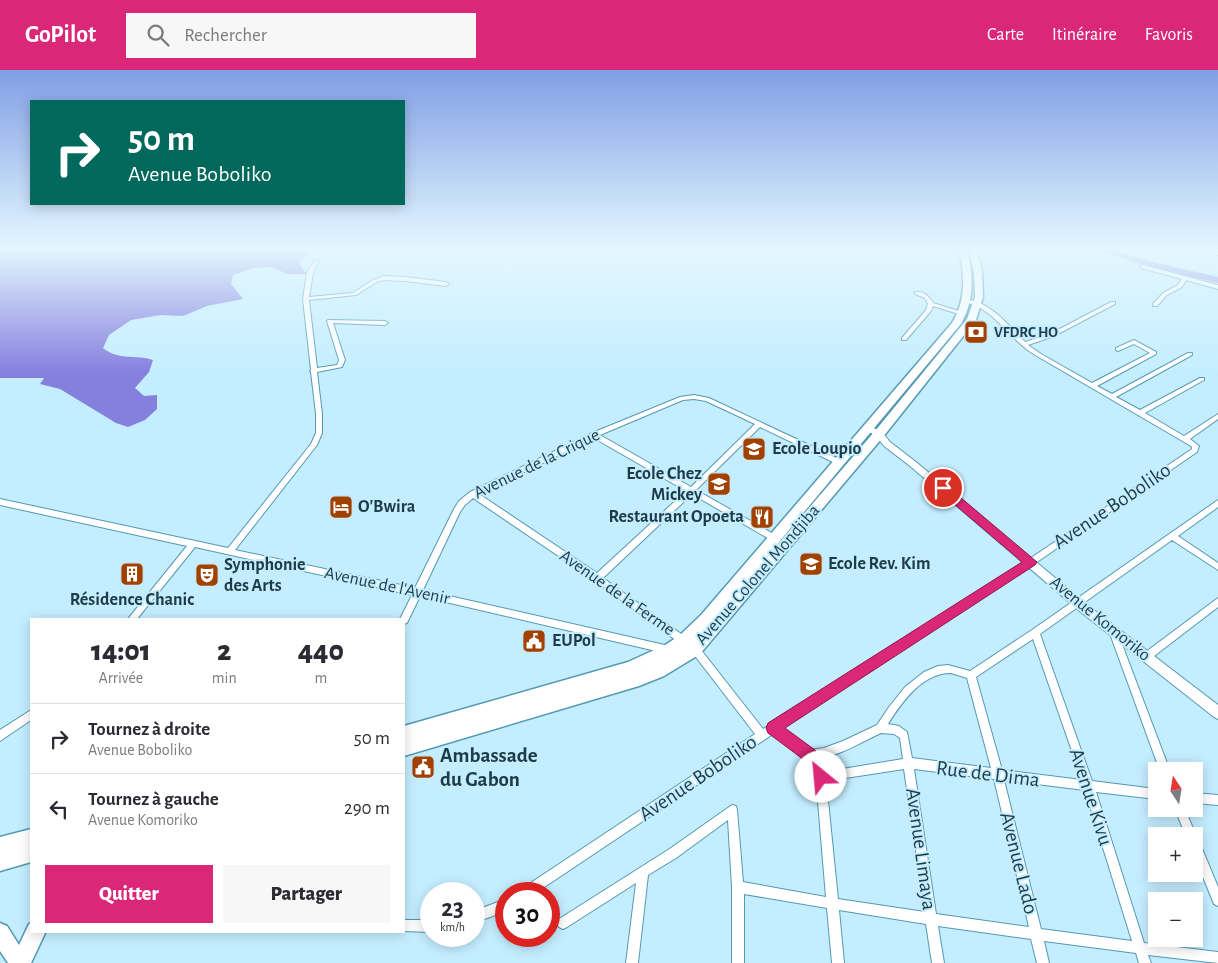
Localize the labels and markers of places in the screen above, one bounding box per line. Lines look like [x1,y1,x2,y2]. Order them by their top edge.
bank icon: VFDRC HO [963,319,989,345]
place label: VFDRC HO [994,325,1058,340]
school or university icon: Ecole Loupio [741,436,767,462]
place label: Ecole Loupio [772,440,862,458]
place label: Ecole Chez Mickey [626,465,703,504]
pin [922,467,964,509]
school or university icon: Ecole Chez Mickey [706,471,732,497]
hotel icon: O'Bwira [328,494,354,520]
place label: O'Bwira [358,498,416,516]
restaurant icon: Restaurant Opoeta [749,504,775,530]
place label: Restaurant Opoeta [609,508,744,526]
school or university icon: Ecole Rev. Kim [798,551,824,577]
place label: Ecole Rev. Kim [828,555,931,573]
place label: Symphonie des Arts [224,556,306,595]
building icon: Résidence Chanic [119,561,145,587]
theatre icon: Symphonie des Arts [194,562,220,588]
place label: Résidence Chanic [70,591,194,609]
public building icon: EUPol [521,628,547,654]
place label: EUPol [552,632,596,650]
place label: Ambassade du Gabon [440,745,538,790]
public building icon: Ambassade du Gabon [410,754,436,780]

